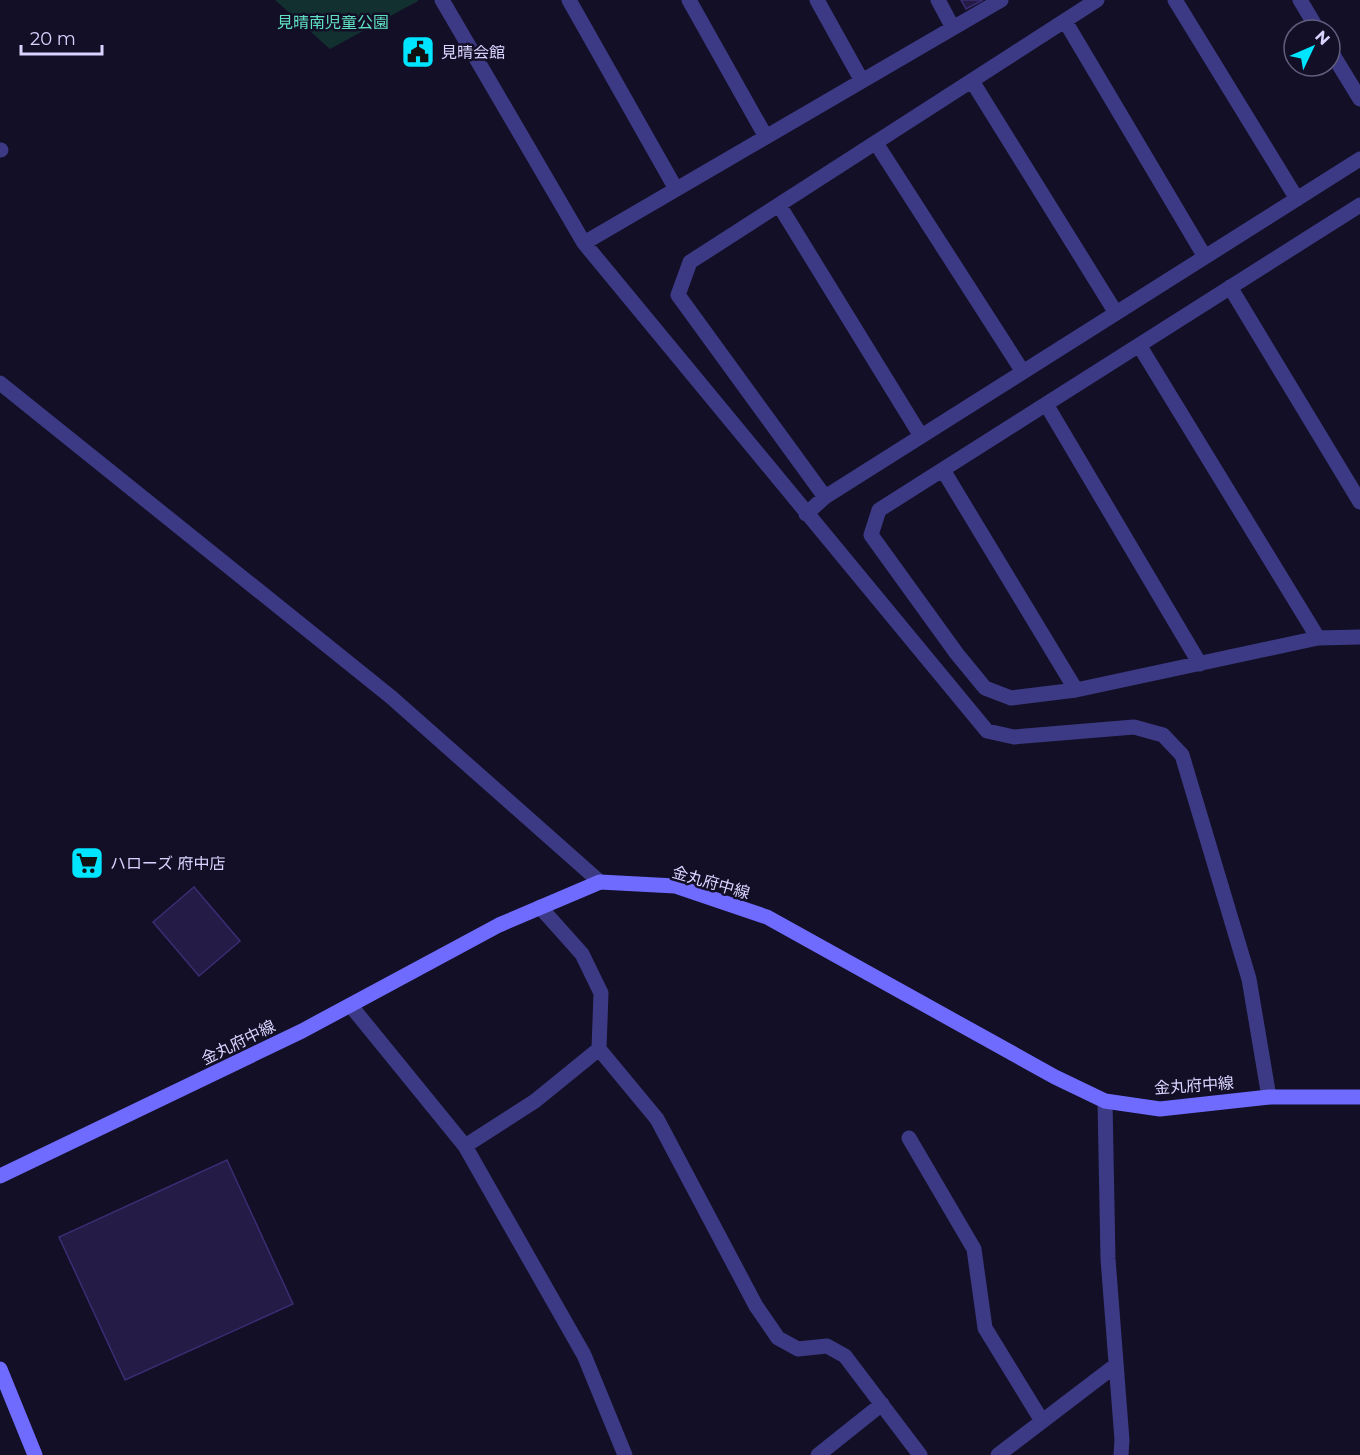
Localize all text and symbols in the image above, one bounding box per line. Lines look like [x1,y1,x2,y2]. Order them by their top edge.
park label: 見晴南児童公園 [277,13,389,32]
scale bar [21,18,102,56]
north arrow [1282,18,1342,78]
text: N [1311,27,1334,49]
text: 20 m [30,28,76,50]
public building icon: 見晴会館 [400,34,436,70]
place label: 見晴会館 [441,43,505,62]
supermarket icon: ハローズ 府中店 [69,845,105,881]
place label: ハローズ 府中店 [110,854,225,873]
street label: 金丸府中線 [670,862,752,903]
street label: 金丸府中線 [198,1016,278,1069]
street label: 金丸府中線 [1153,1073,1235,1098]

